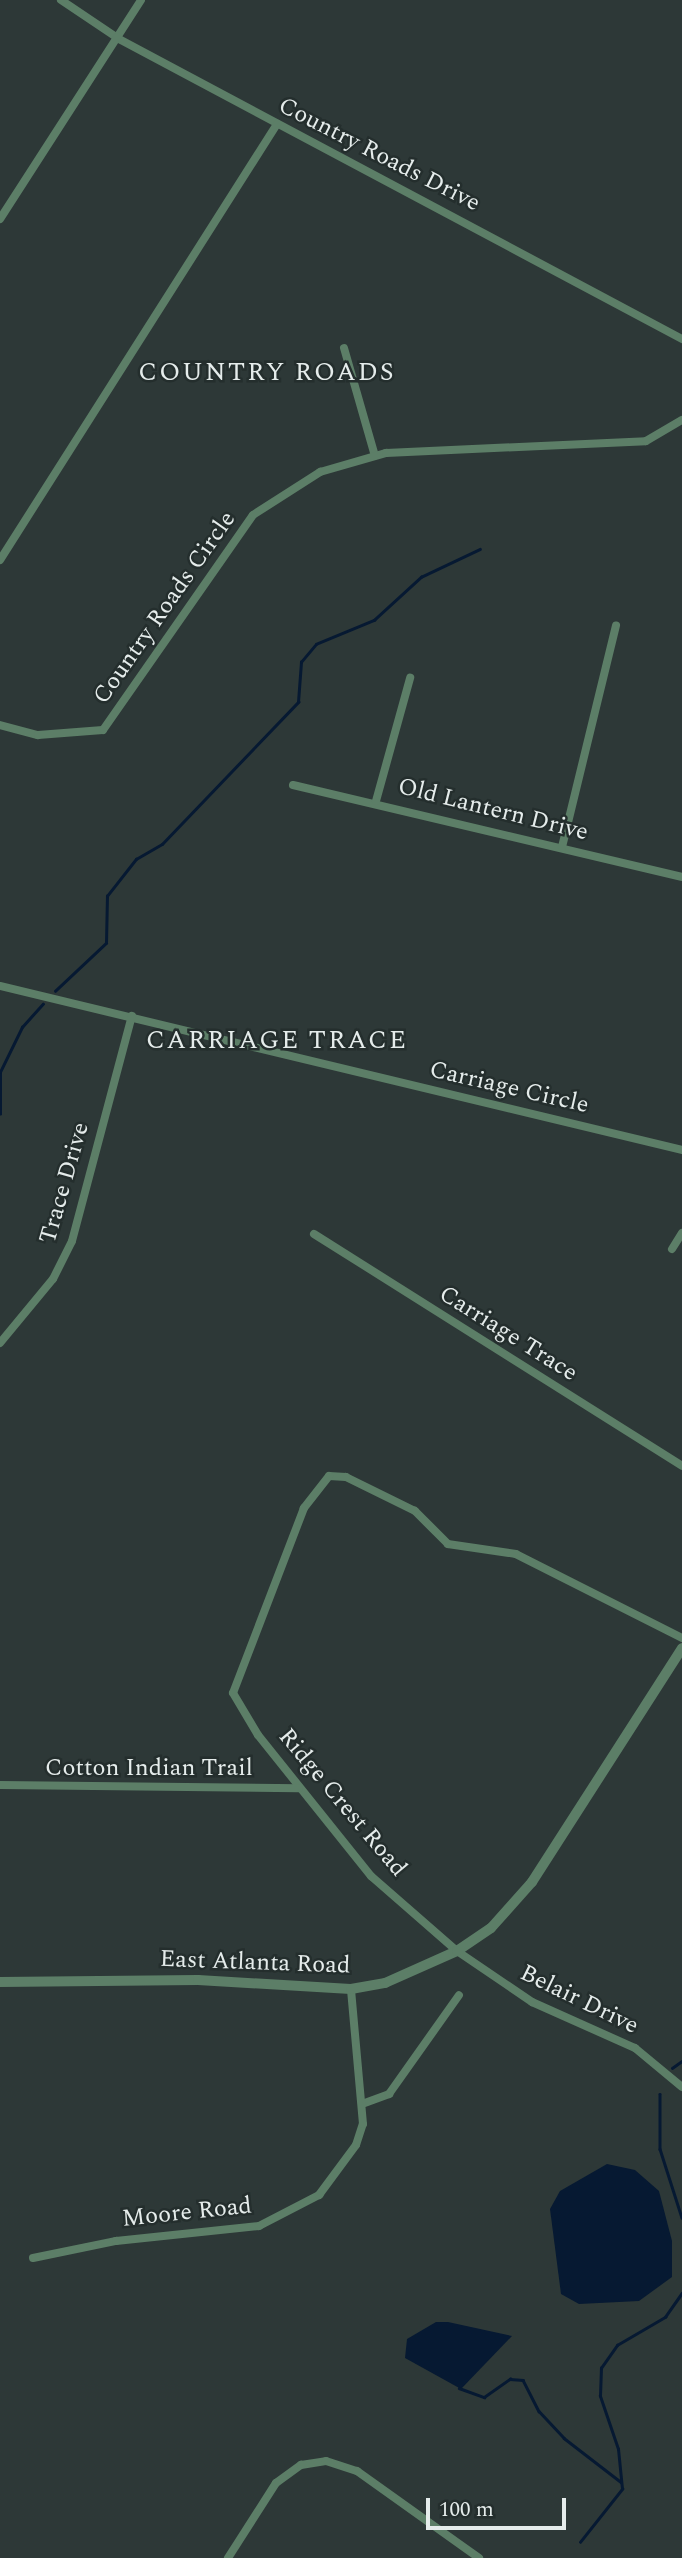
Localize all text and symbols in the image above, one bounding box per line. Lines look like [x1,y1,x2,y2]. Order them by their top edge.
street label: Country Roads Drive [273,92,485,218]
district label: COUNTRY ROADS [140,357,394,389]
street label: Country Roads Circle [88,506,242,710]
street label: Old Lantern Drive [395,772,591,848]
district label: CARRIAGE TRACE [148,1025,406,1057]
street label: Carriage Circle [427,1056,591,1120]
street label: Trace Drive [34,1119,96,1247]
street label: Carriage Trace [433,1280,583,1388]
street label: Ridge Crest Road [272,1723,412,1883]
street label: Cotton Indian Trail [45,1755,253,1783]
street label: East Atlanta Road [159,1945,351,1981]
street label: Belair Drive [515,1959,643,2041]
street label: Moore Road [121,2192,253,2234]
scale bar [430,2484,570,2528]
text: 100 m [439,2494,494,2526]

